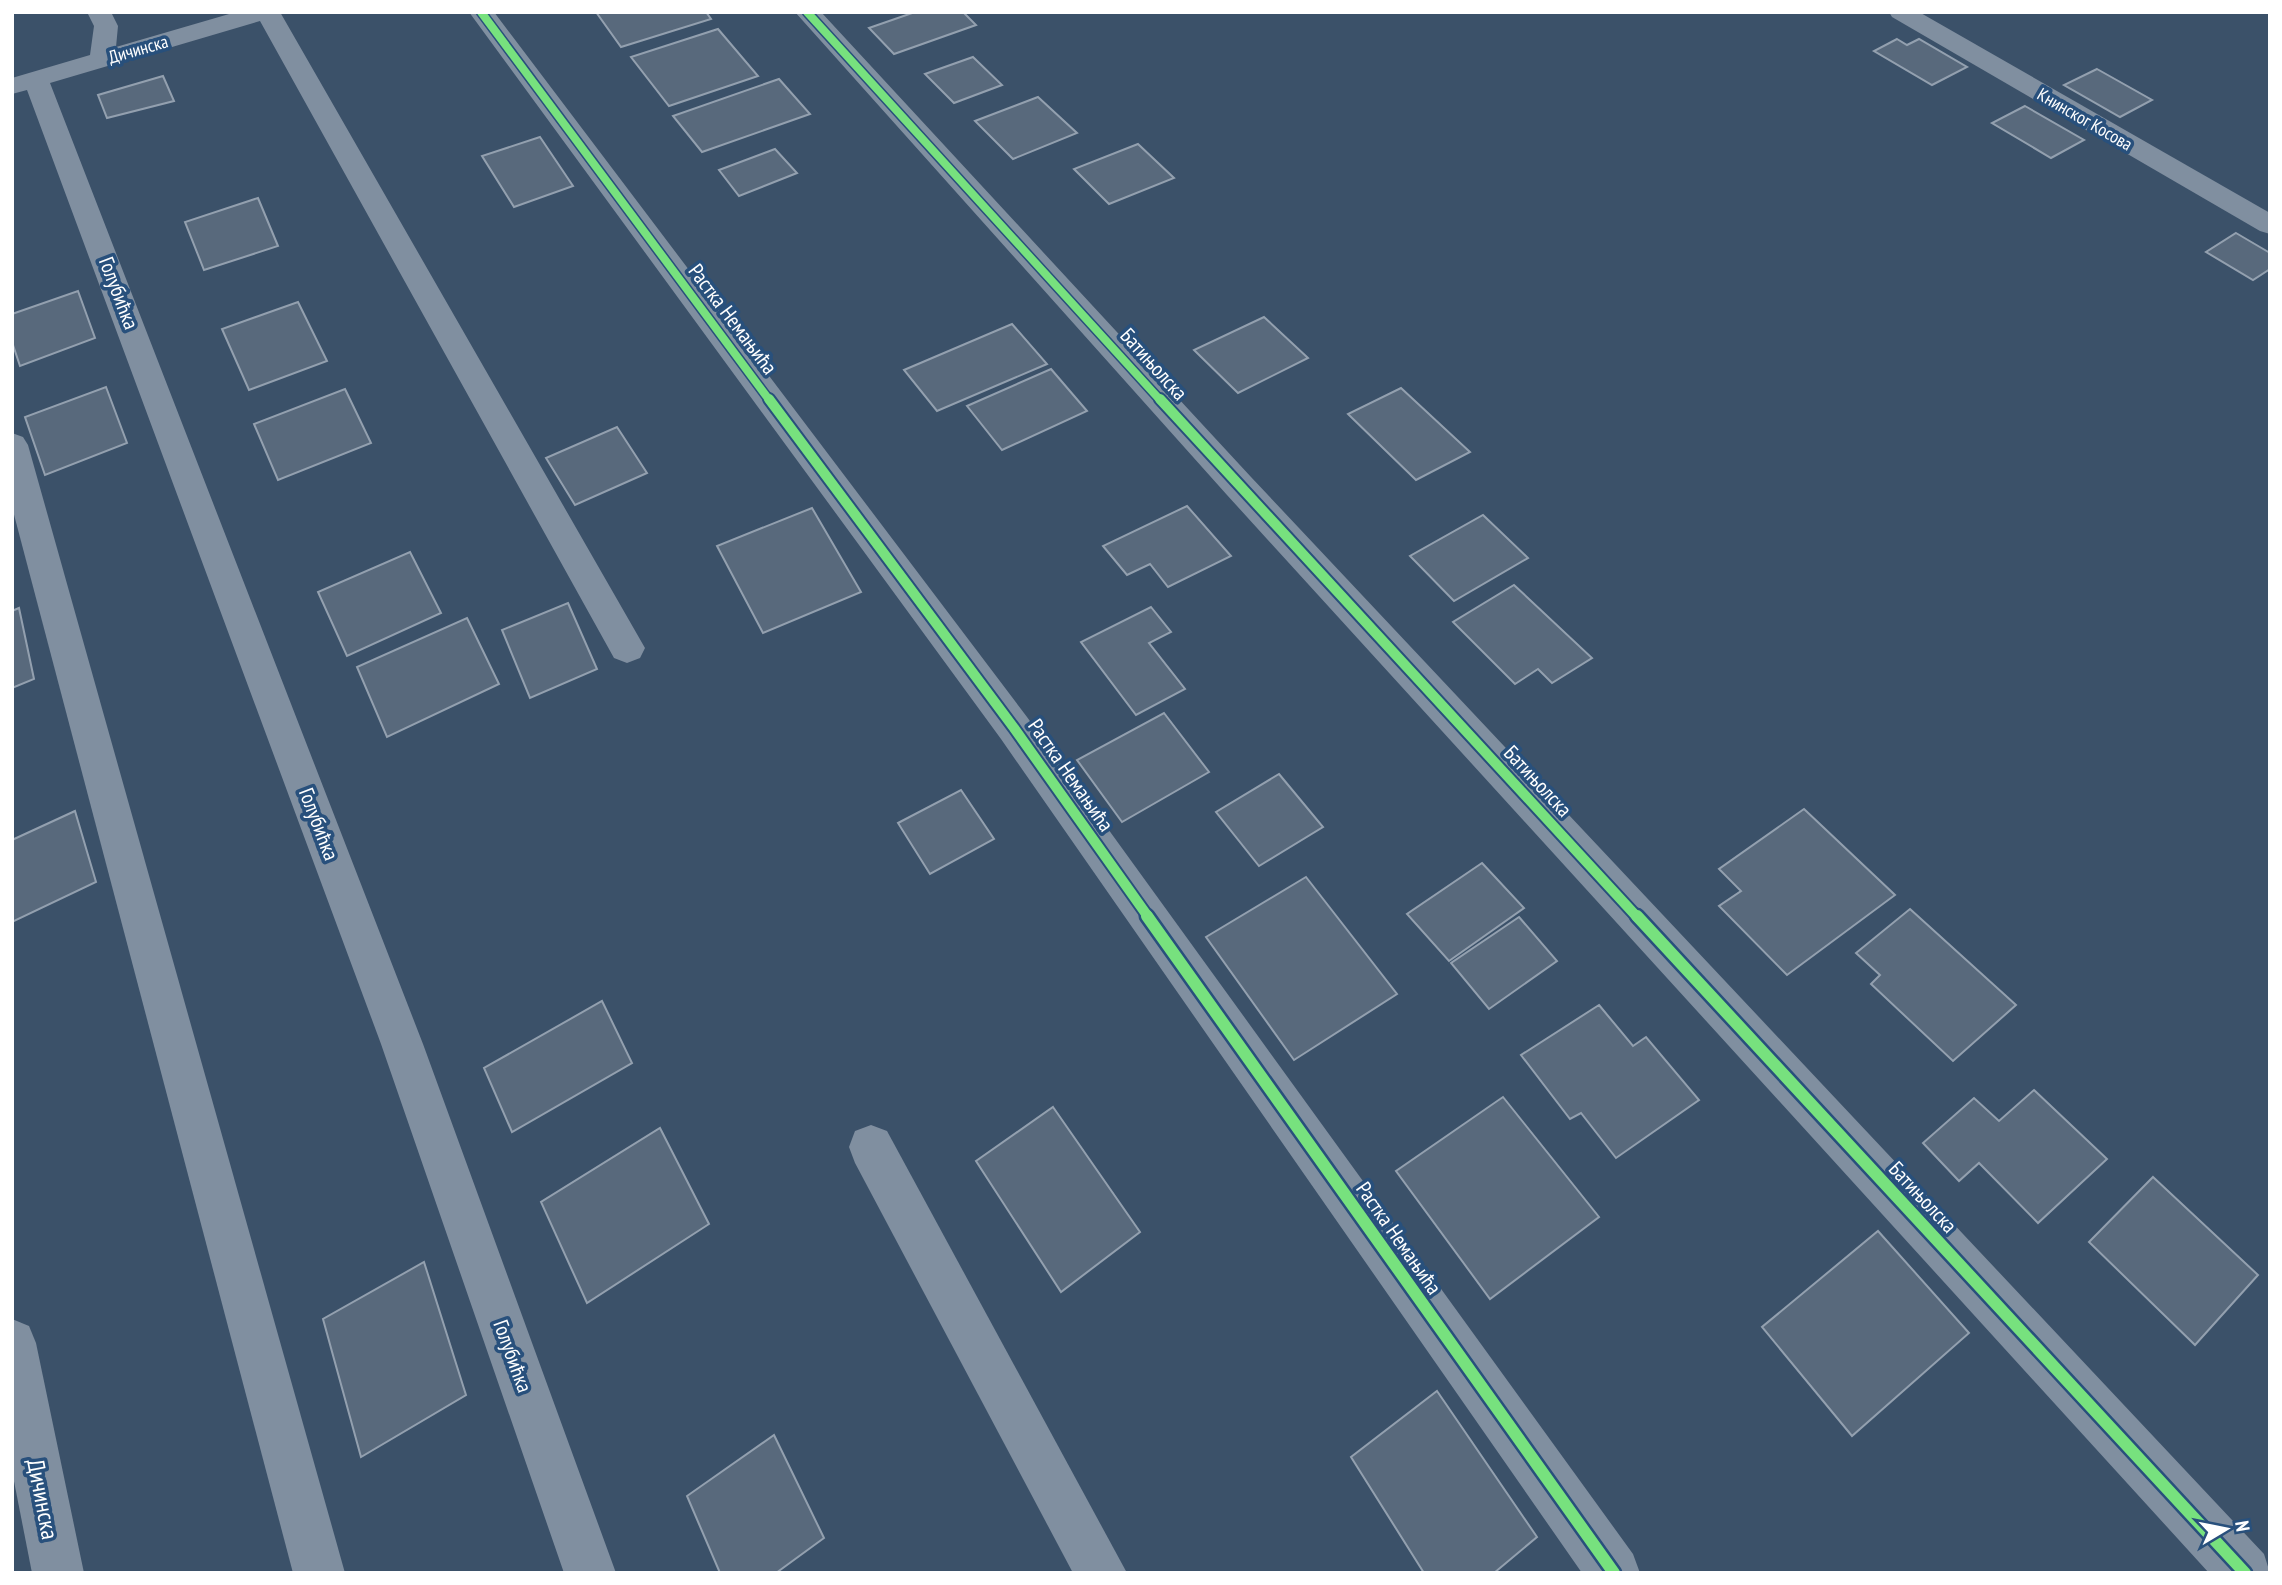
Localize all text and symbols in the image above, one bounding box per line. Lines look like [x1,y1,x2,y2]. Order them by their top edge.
street label: Дичинска [105,30,171,68]
street label: Книнског Косова [2033,82,2137,156]
street label: Голубићка [93,253,145,333]
street label: Растка Немањића [683,258,783,380]
street label: Батињолска [1114,322,1194,406]
street label: Растка Немањића [1022,713,1120,837]
street label: Батињолска [1498,740,1578,822]
street label: Голубићка [293,784,345,864]
street label: Батињолска [1883,1156,1963,1238]
street label: Растка Немањића [1350,1176,1448,1300]
street label: Голубићка [487,1316,539,1396]
street label: Дичинска [20,1456,66,1542]
north arrow [2191,1494,2261,1564]
text: N [2230,1519,2255,1533]

